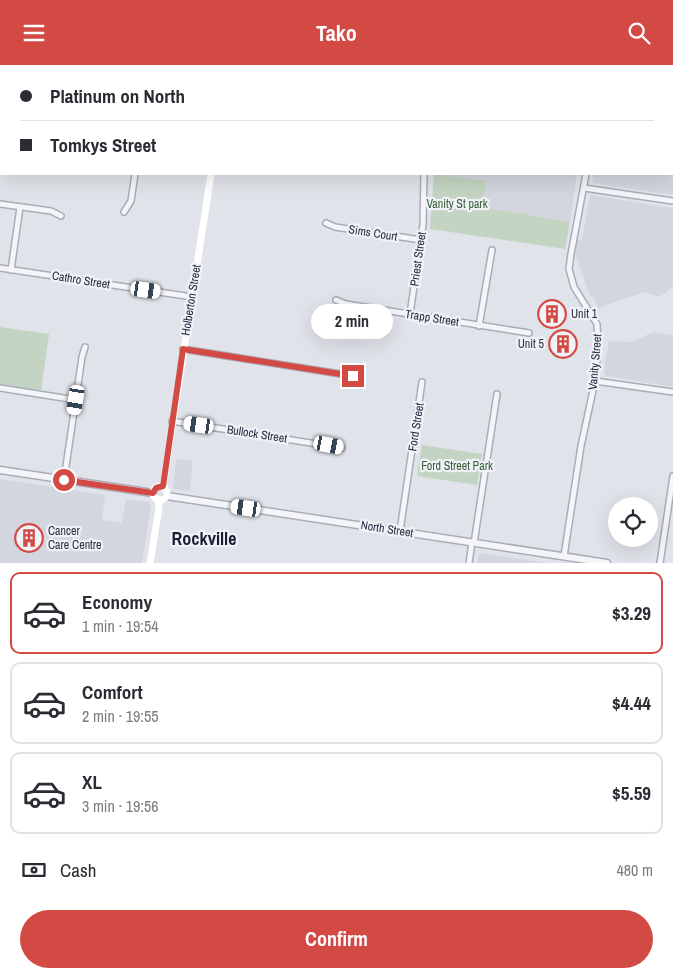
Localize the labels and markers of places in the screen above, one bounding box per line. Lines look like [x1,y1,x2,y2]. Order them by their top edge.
building icon: Unit 1 [537,299,567,329]
place label: Unit 1 [571,306,598,322]
building icon: Unit 5 [548,329,578,359]
place label: Unit 5 [518,336,545,352]
building icon: Cancer Care Centre [14,523,44,553]
place label: Cancer Care Centre [48,523,102,553]

